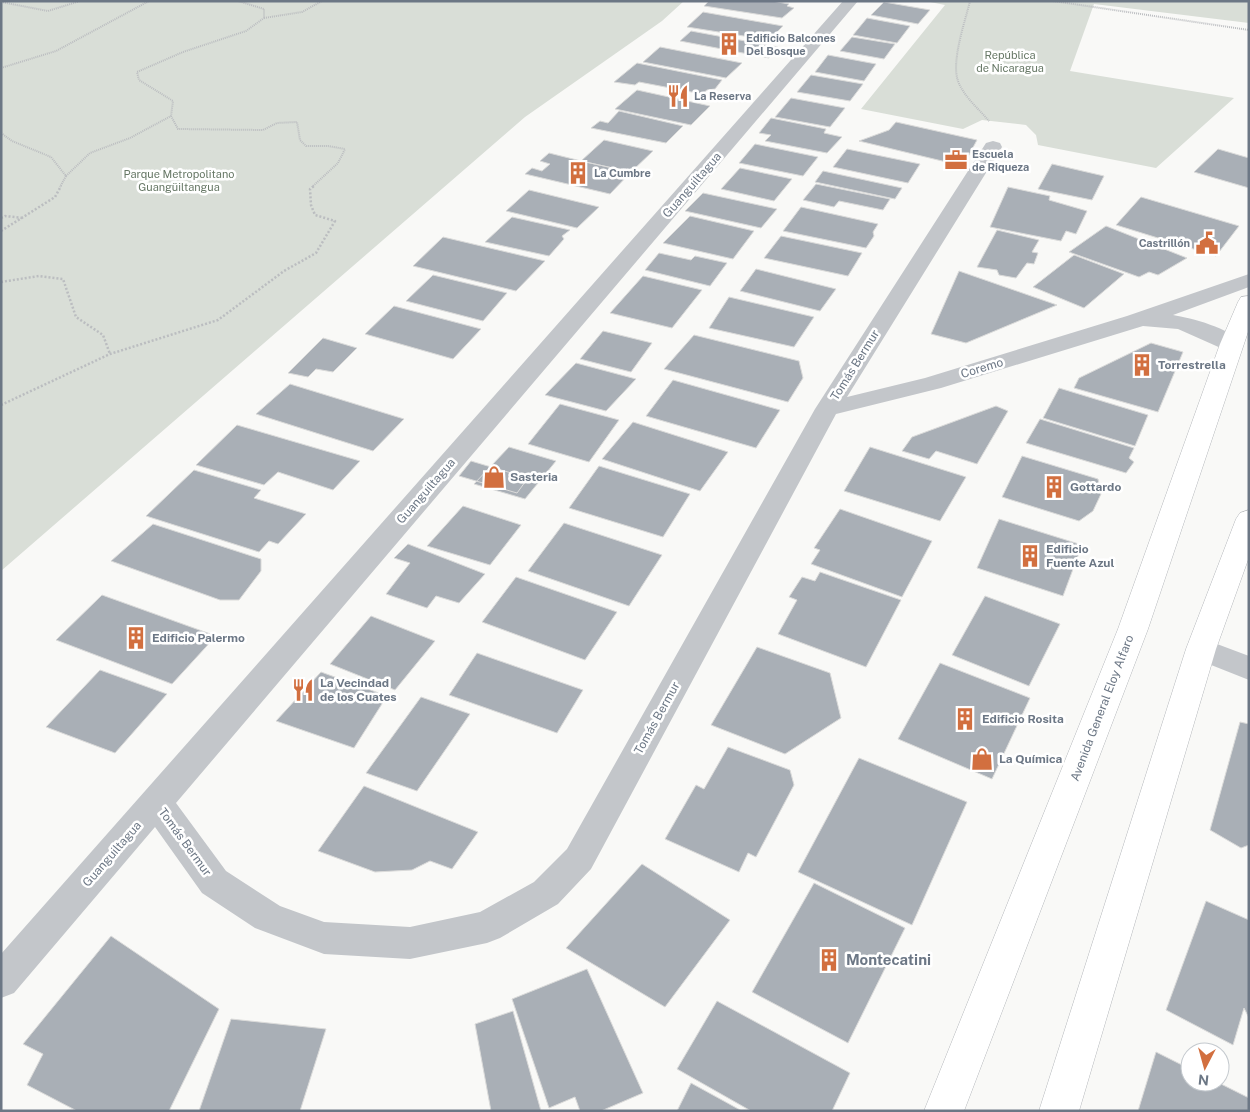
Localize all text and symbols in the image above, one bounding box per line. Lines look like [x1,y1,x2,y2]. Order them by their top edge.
building icon: Edificio Balcones Del Bosque [716,31,742,57]
place label: Edificio Balcones Del Bosque [746,32,836,57]
park label: República de Nicaragua [976,49,1044,74]
restaurant icon: La Reserva [665,83,691,109]
place label: La Reserva [694,90,751,102]
office icon: Escuela de Riqueza [943,147,969,173]
place label: Escuela de Riqueza [972,148,1029,173]
street label: Guanguiltagua [660,149,724,221]
building icon: La Cumbre [565,160,591,186]
place label: La Cumbre [594,167,651,179]
park label: Parque Metropolitano Guangüiltangua [124,168,234,193]
public building icon: Castrillón [1194,230,1220,256]
place label: Castrillón [1139,237,1190,249]
street label: Tomás Bermur [828,327,882,403]
building icon: Torrestrella [1129,352,1155,378]
street label: Coremo [959,355,1005,381]
place label: Torrestrella [1158,358,1226,372]
street label: Guanguiltagua [394,455,458,527]
shop icon: Sasteria [481,464,507,490]
place label: Sasteria [510,470,558,484]
building icon: Gottardo [1041,474,1067,500]
place label: Gottardo [1070,480,1121,494]
place label: Edificio Fuente Azul [1046,542,1114,570]
building icon: Edificio Fuente Azul [1017,543,1043,569]
building icon: Edificio Palermo [123,625,149,651]
place label: Edificio Palermo [152,631,245,645]
street label: Avenida General Eloy Alfaro [1068,633,1136,783]
place label: La Vecindad de los Cuates [320,676,397,704]
restaurant icon: La Vecindad de los Cuates [290,677,316,703]
street label: Tomás Bermur [631,679,683,757]
building icon: Edificio Rosita [952,706,978,732]
place label: Edificio Rosita [982,712,1064,726]
shop icon: La Química [969,746,995,772]
place label: La Química [999,752,1062,766]
street label: Tomás Bermur [156,805,215,879]
street label: Guanguiltagua [80,818,144,890]
building icon: Montecatini [816,947,842,973]
place label: Montecatini [846,951,931,968]
north arrow [1180,1042,1230,1092]
text: N [1197,1071,1210,1088]

